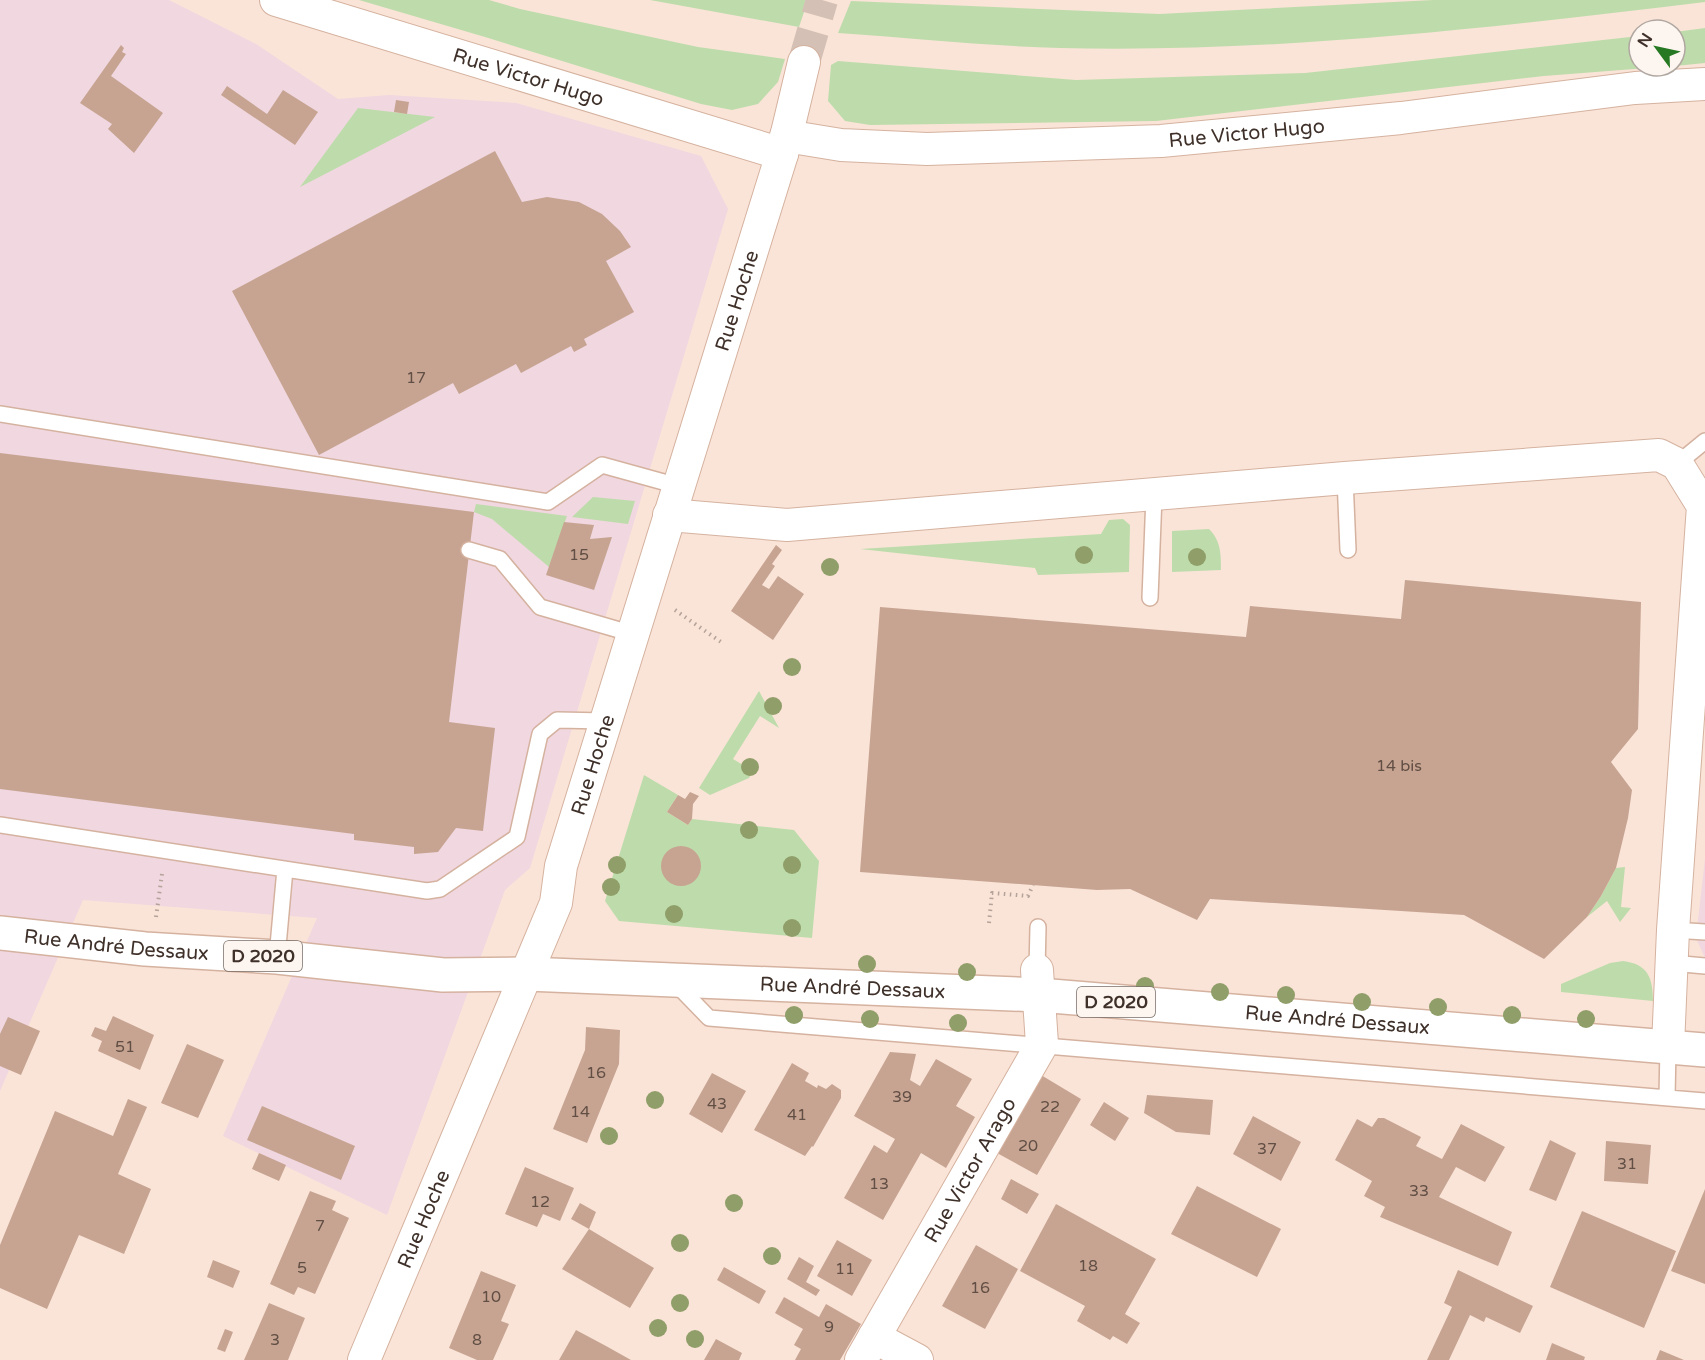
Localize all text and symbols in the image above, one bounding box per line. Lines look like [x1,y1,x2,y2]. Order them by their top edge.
north arrow [1627,18,1687,78]
text: N [1633,30,1657,51]
street label: Rue Victor Hugo [450,44,607,112]
street label: Rue Victor Hugo [1168,114,1326,153]
street label: Rue Hoche [711,248,764,354]
house number: 17 [406,368,426,388]
house number: 15 [569,545,589,565]
street label: Rue Hoche [566,712,620,818]
house number: 14 bis [1376,756,1422,776]
street label: Rue André Dessaux [23,925,209,966]
road number: D 2020 [224,941,302,971]
street label: Rue André Dessaux [759,973,946,1004]
road number: D 2020 [1077,987,1155,1017]
street label: Rue André Dessaux [1244,1001,1431,1040]
house number: 51 [115,1037,135,1057]
house number: 16 [586,1063,606,1083]
house number: 39 [892,1087,912,1107]
house number: 43 [707,1094,727,1114]
street label: Rue Victor Arago [920,1094,1022,1247]
house number: 22 [1040,1097,1060,1117]
house number: 14 [570,1102,590,1122]
house number: 41 [787,1105,807,1125]
house number: 20 [1018,1136,1038,1156]
house number: 37 [1257,1139,1277,1159]
house number: 31 [1617,1154,1637,1174]
street label: Rue Hoche [393,1167,455,1272]
house number: 13 [869,1174,889,1194]
house number: 33 [1409,1181,1429,1201]
house number: 12 [530,1192,550,1212]
house number: 7 [315,1216,325,1236]
house number: 18 [1078,1256,1098,1276]
house number: 5 [297,1258,307,1278]
house number: 11 [835,1259,855,1279]
house number: 16 [970,1278,990,1298]
house number: 10 [481,1287,501,1307]
house number: 9 [824,1317,834,1337]
house number: 3 [270,1330,280,1350]
house number: 8 [472,1330,482,1350]

